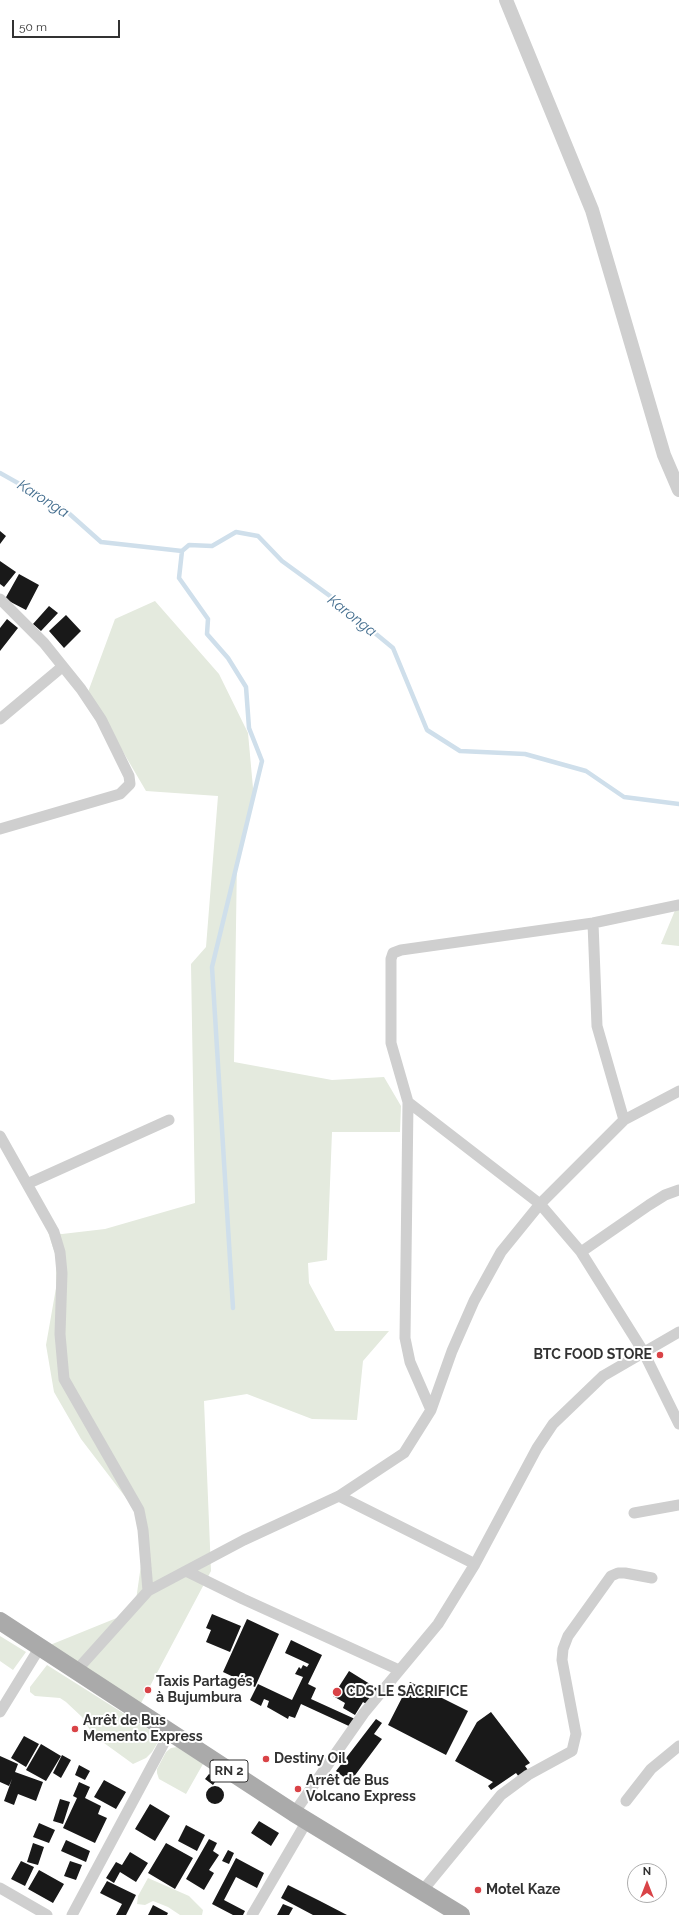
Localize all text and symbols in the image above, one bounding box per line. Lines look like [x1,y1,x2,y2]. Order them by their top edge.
scale bar [14,12,122,38]
text: 50 m [19,20,47,34]
water label: Karonga [14,476,72,522]
water label: Karonga [324,591,380,641]
place label: BTC FOOD STORE [533,1347,652,1363]
marker: BTC FOOD STORE [655,1350,665,1360]
place label: Taxis Partagés à Bujumbura [156,1674,252,1706]
place label: CDS LE SACRIFICE [346,1684,468,1700]
marker: Taxis Partagés à Bujumbura [143,1685,153,1695]
marker: CDS LE SACRIFICE [331,1686,343,1698]
place label: Arrêt de Bus Memento Express [83,1713,203,1746]
marker: Arrêt de Bus Memento Express [70,1724,80,1734]
place label: Destiny Oil [274,1751,346,1767]
marker: Destiny Oil [261,1754,271,1764]
road number: RN 2 [210,1760,248,1782]
place label: Arrêt de Bus Volcano Express [306,1773,416,1806]
marker: Arrêt de Bus Volcano Express [293,1784,303,1794]
north arrow [627,1863,667,1903]
text: N [643,1865,651,1878]
place label: Motel Kaze [486,1882,560,1898]
marker: Motel Kaze [473,1885,483,1895]

